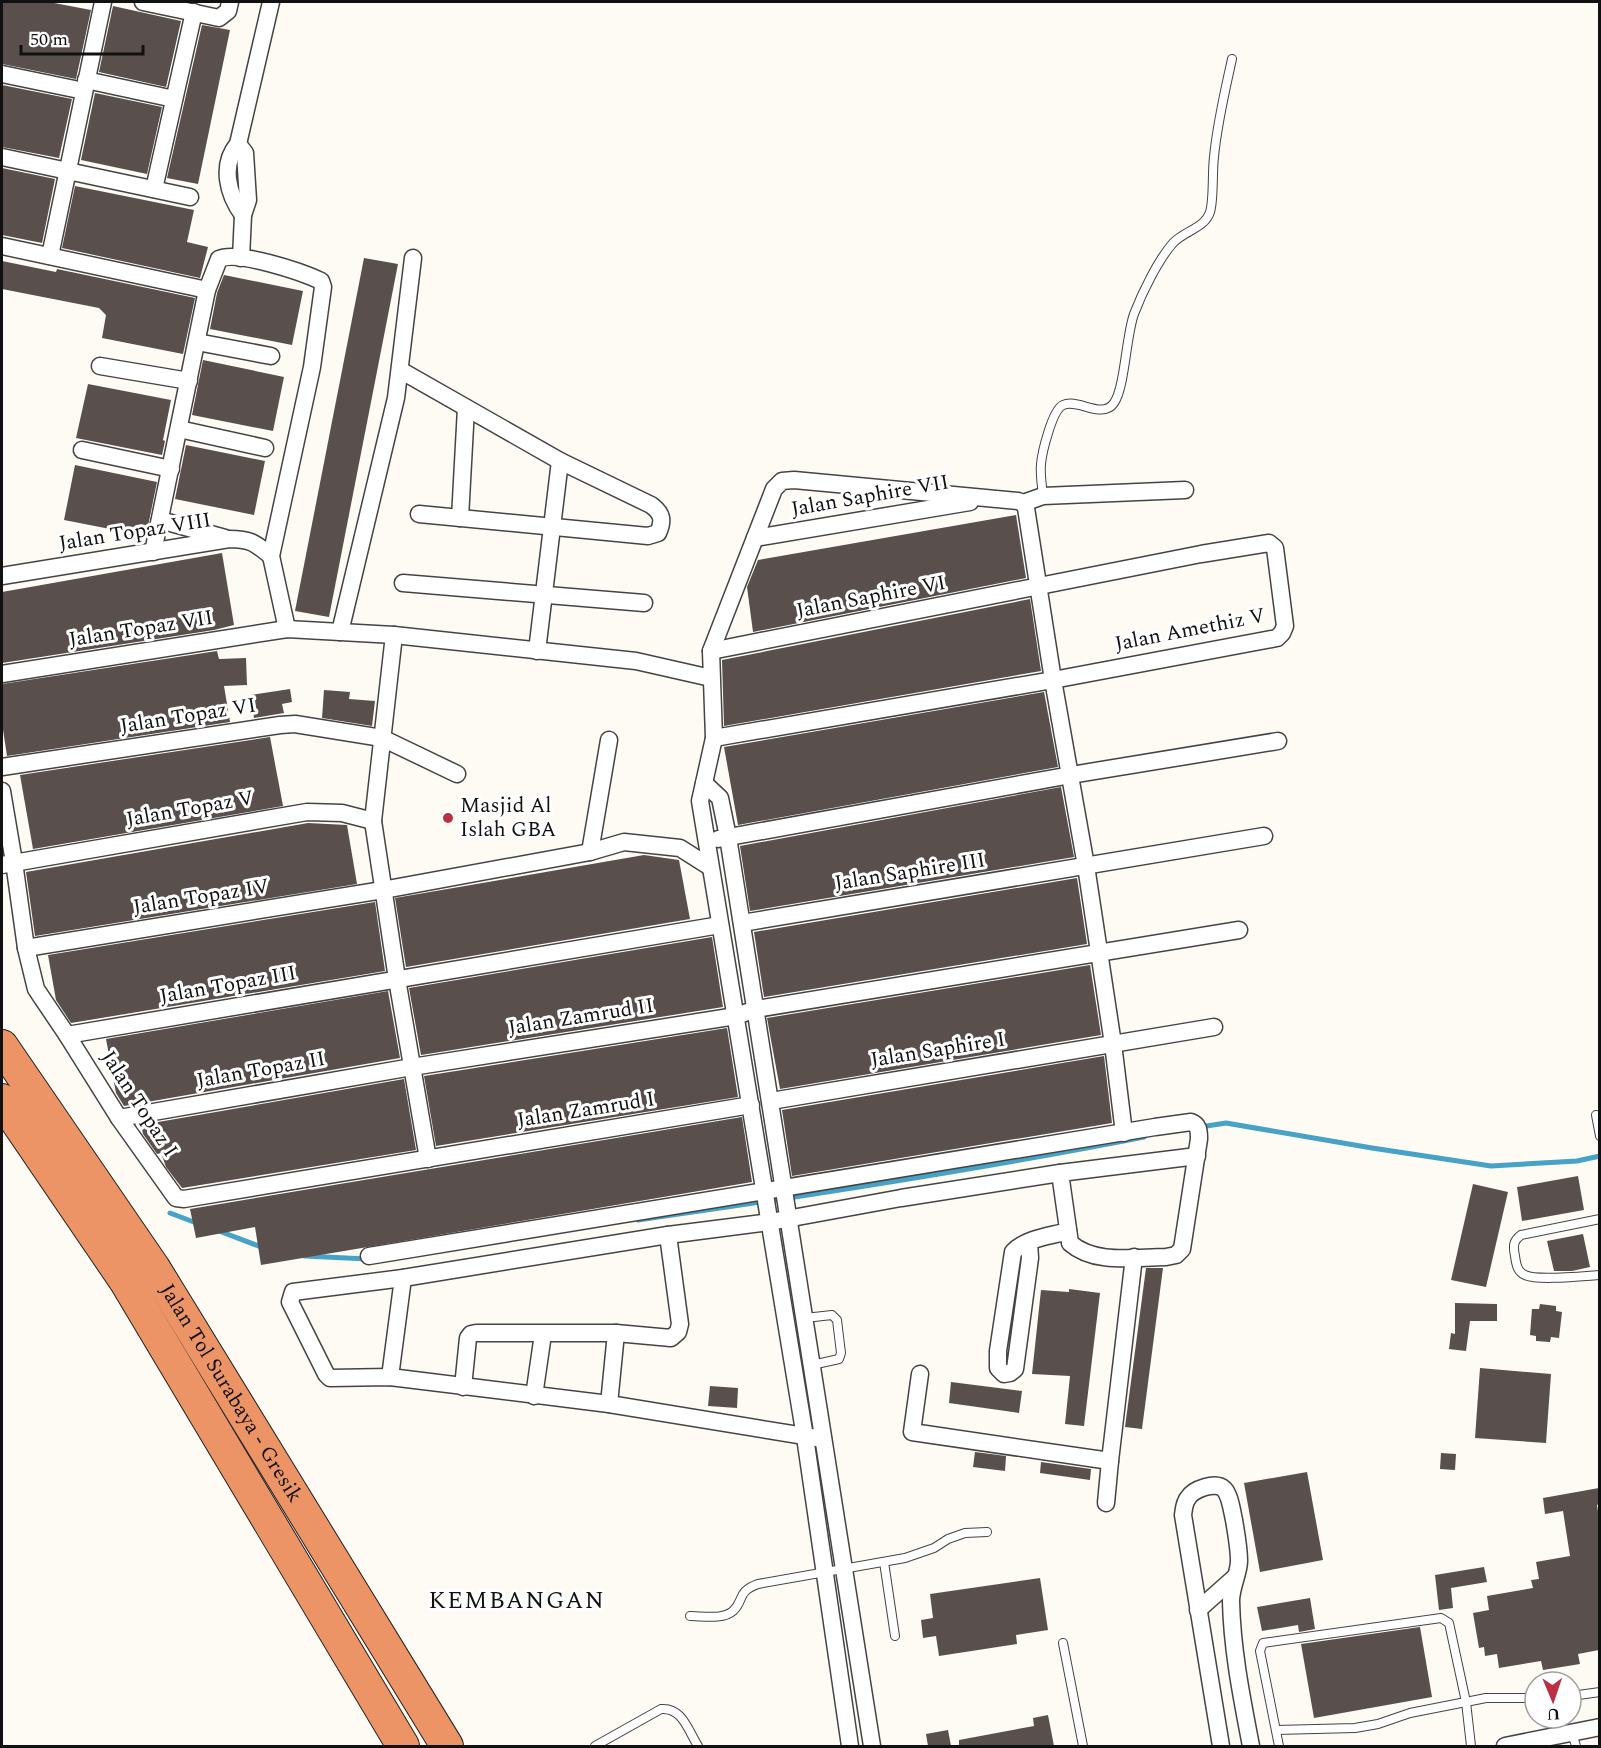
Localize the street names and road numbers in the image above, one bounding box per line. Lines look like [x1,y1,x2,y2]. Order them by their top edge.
street label: Jalan Saphire VII [789,466,951,526]
street label: Jalan Topaz VIII [57,504,213,560]
street label: Jalan Saphire VI [794,567,948,627]
street label: Jalan Amethiz V [1112,600,1268,660]
street label: Jalan Topaz VII [67,602,215,656]
street label: Jalan Topaz VI [118,689,258,743]
street label: Jalan Topaz V [124,782,256,836]
street label: Jalan Saphire III [832,844,988,900]
street label: Jalan Topaz IV [131,870,271,924]
street label: Jalan Topaz III [157,957,299,1013]
street label: Jalan Zamrud II [506,990,656,1044]
street label: Jalan Saphire I [868,1024,1008,1076]
street label: Jalan Topaz II [194,1043,328,1097]
street label: Jalan Topaz I [92,1044,186,1164]
street label: Jalan Zamrud I [515,1083,657,1137]
street label: Jalan Tol Surabaya - Gresik [151,1277,310,1509]

